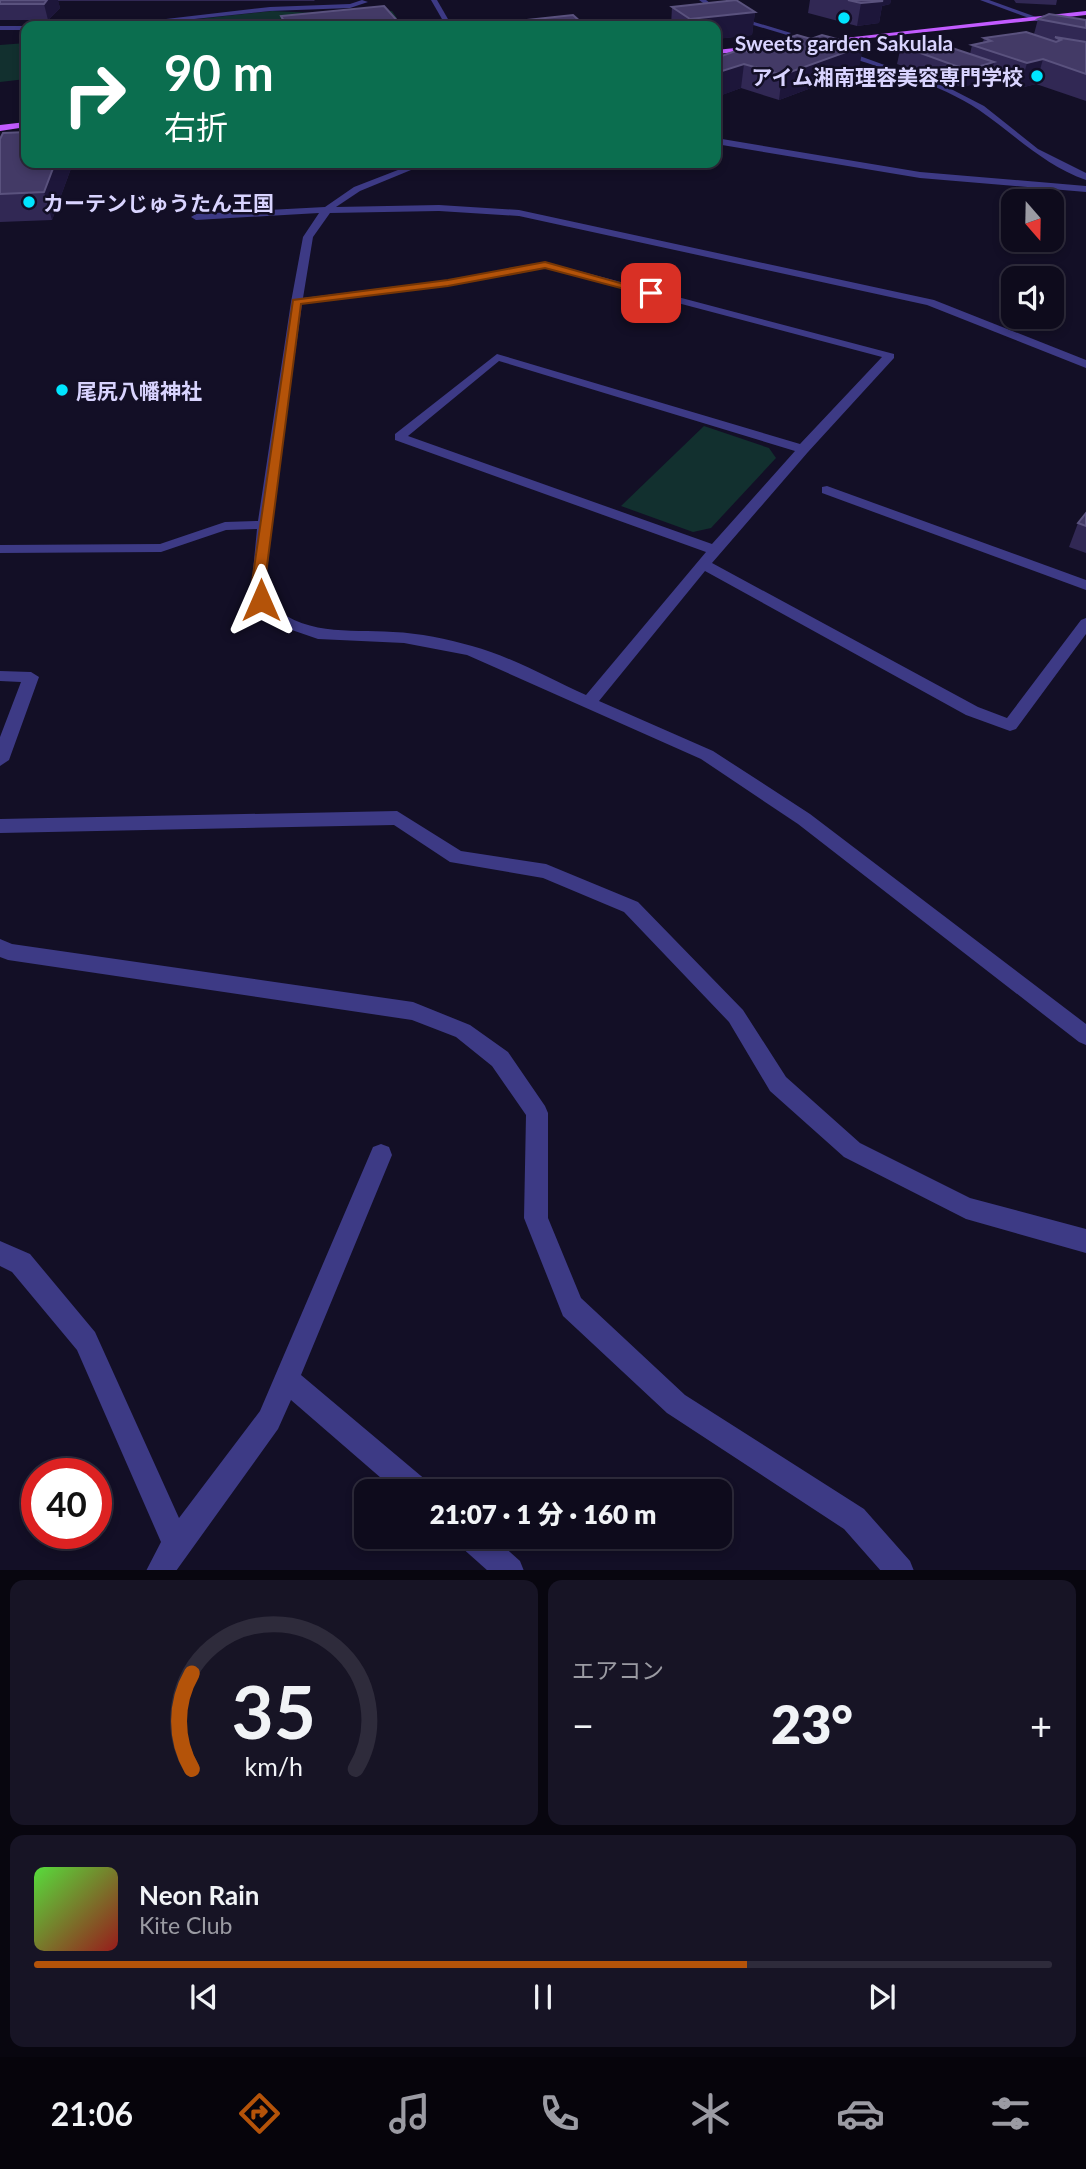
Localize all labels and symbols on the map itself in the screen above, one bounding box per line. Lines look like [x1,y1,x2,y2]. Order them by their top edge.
marker: Sweets garden Sakulala [836,10,852,26]
place label: Sweets garden Sakulala [735,30,953,55]
place label: アイム湘南理容美容専門学校 [751,64,1023,89]
marker: アイム湘南理容美容専門学校 [1029,68,1045,84]
north arrow [1001,189,1064,252]
place label: カーテンじゅうたん王国 [43,190,274,215]
marker: カーテンじゅうたん王国 [21,194,37,210]
pin [621,263,681,323]
place label: 尾尻八幡神社 [76,378,202,403]
marker: 尾尻八幡神社 [54,382,70,398]
position arrow [224,563,298,637]
speed limit sign: 40 [21,1458,112,1549]

